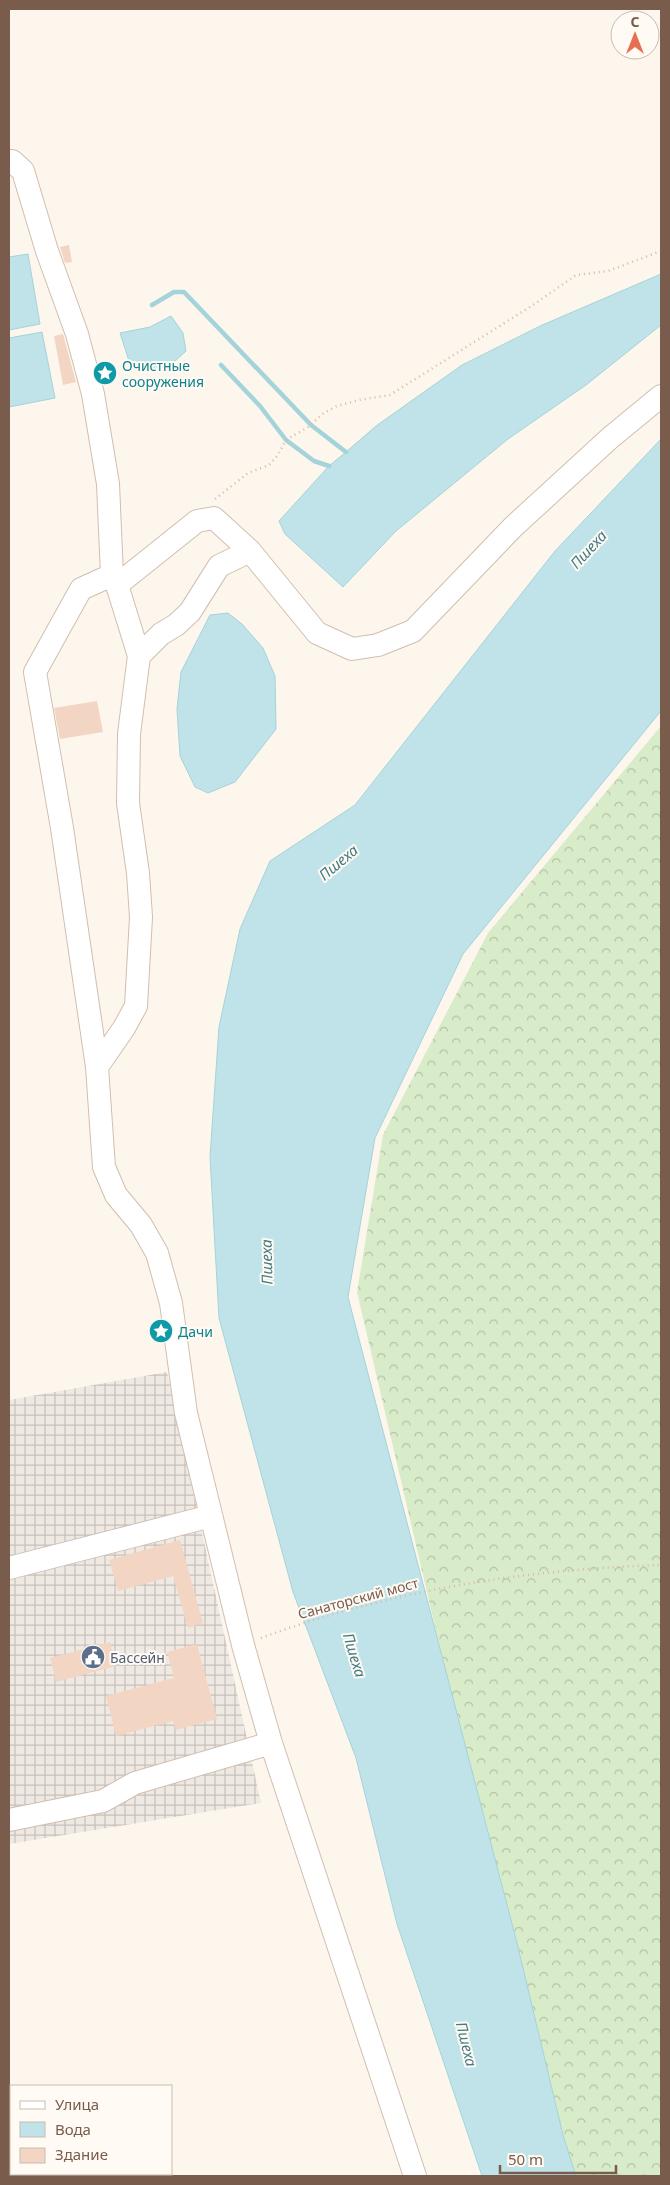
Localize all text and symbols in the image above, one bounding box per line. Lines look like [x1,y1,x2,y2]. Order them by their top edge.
north arrow [610,10,660,60]
text: С [630,12,640,31]
place label: Очистные сооружения [122,356,204,391]
place icon: Очистные сооружения [92,360,118,386]
water label: Пшеха [565,525,611,572]
water label: Пшеха [314,839,362,884]
water label: Пшеха [256,1239,276,1285]
place icon: Дачи [148,1318,174,1344]
place label: Дачи [178,1322,213,1341]
street label: Санаторский мост [296,1573,421,1623]
water label: Пшеха [339,1630,371,1680]
public building icon: Бассейн [80,1644,106,1670]
place label: Бассейн [110,1648,165,1667]
water label: Пшеха [452,2020,482,2069]
legend [10,2085,172,2175]
text: Улица [55,2094,99,2114]
text: Вода [55,2119,91,2139]
scale bar [500,2142,616,2174]
text: Здание [55,2144,108,2164]
text: 50 m [508,2149,543,2169]

